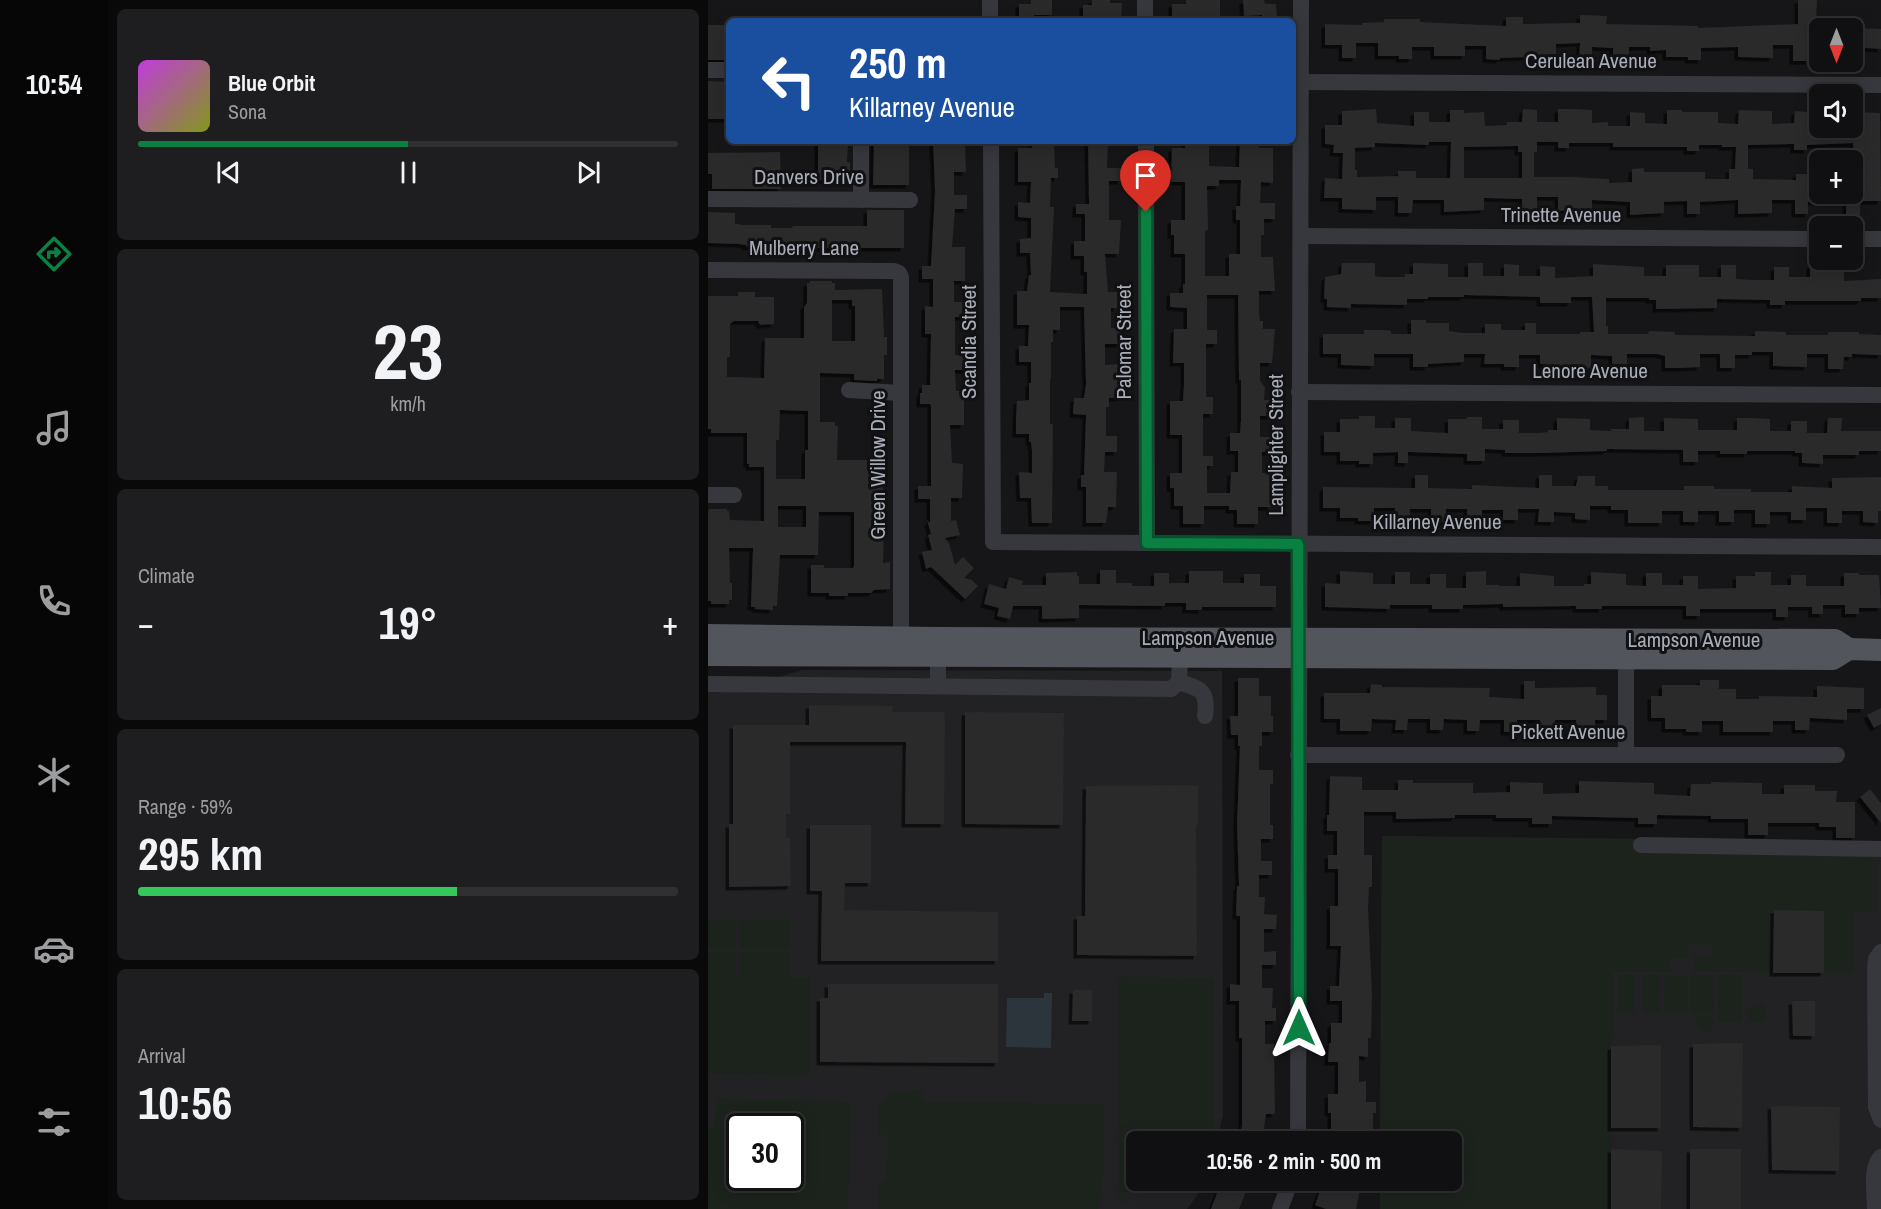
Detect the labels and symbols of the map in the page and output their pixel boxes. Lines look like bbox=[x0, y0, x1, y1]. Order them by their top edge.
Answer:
north arrow bbox=[1809, 18, 1863, 72]
street label: Cerulean Avenue bbox=[1525, 46, 1657, 75]
pin bbox=[1120, 150, 1171, 212]
street label: Danvers Drive bbox=[754, 162, 864, 191]
street label: Trinette Avenue bbox=[1501, 200, 1621, 229]
street label: Mulberry Lane bbox=[749, 233, 859, 262]
street label: Palomar Street bbox=[1109, 284, 1138, 399]
street label: Scandia Street bbox=[954, 285, 983, 399]
street label: Lenore Avenue bbox=[1532, 356, 1648, 385]
street label: Lamplighter Street bbox=[1261, 374, 1290, 516]
street label: Green Willow Drive bbox=[863, 390, 892, 540]
street label: Killarney Avenue bbox=[1373, 507, 1501, 536]
street label: Lampson Avenue bbox=[1142, 623, 1274, 652]
street label: Lampson Avenue bbox=[1628, 625, 1760, 654]
street label: Pickett Avenue bbox=[1511, 717, 1625, 746]
position arrow bbox=[1267, 996, 1331, 1060]
speed limit sign: 30 bbox=[726, 1113, 804, 1191]

